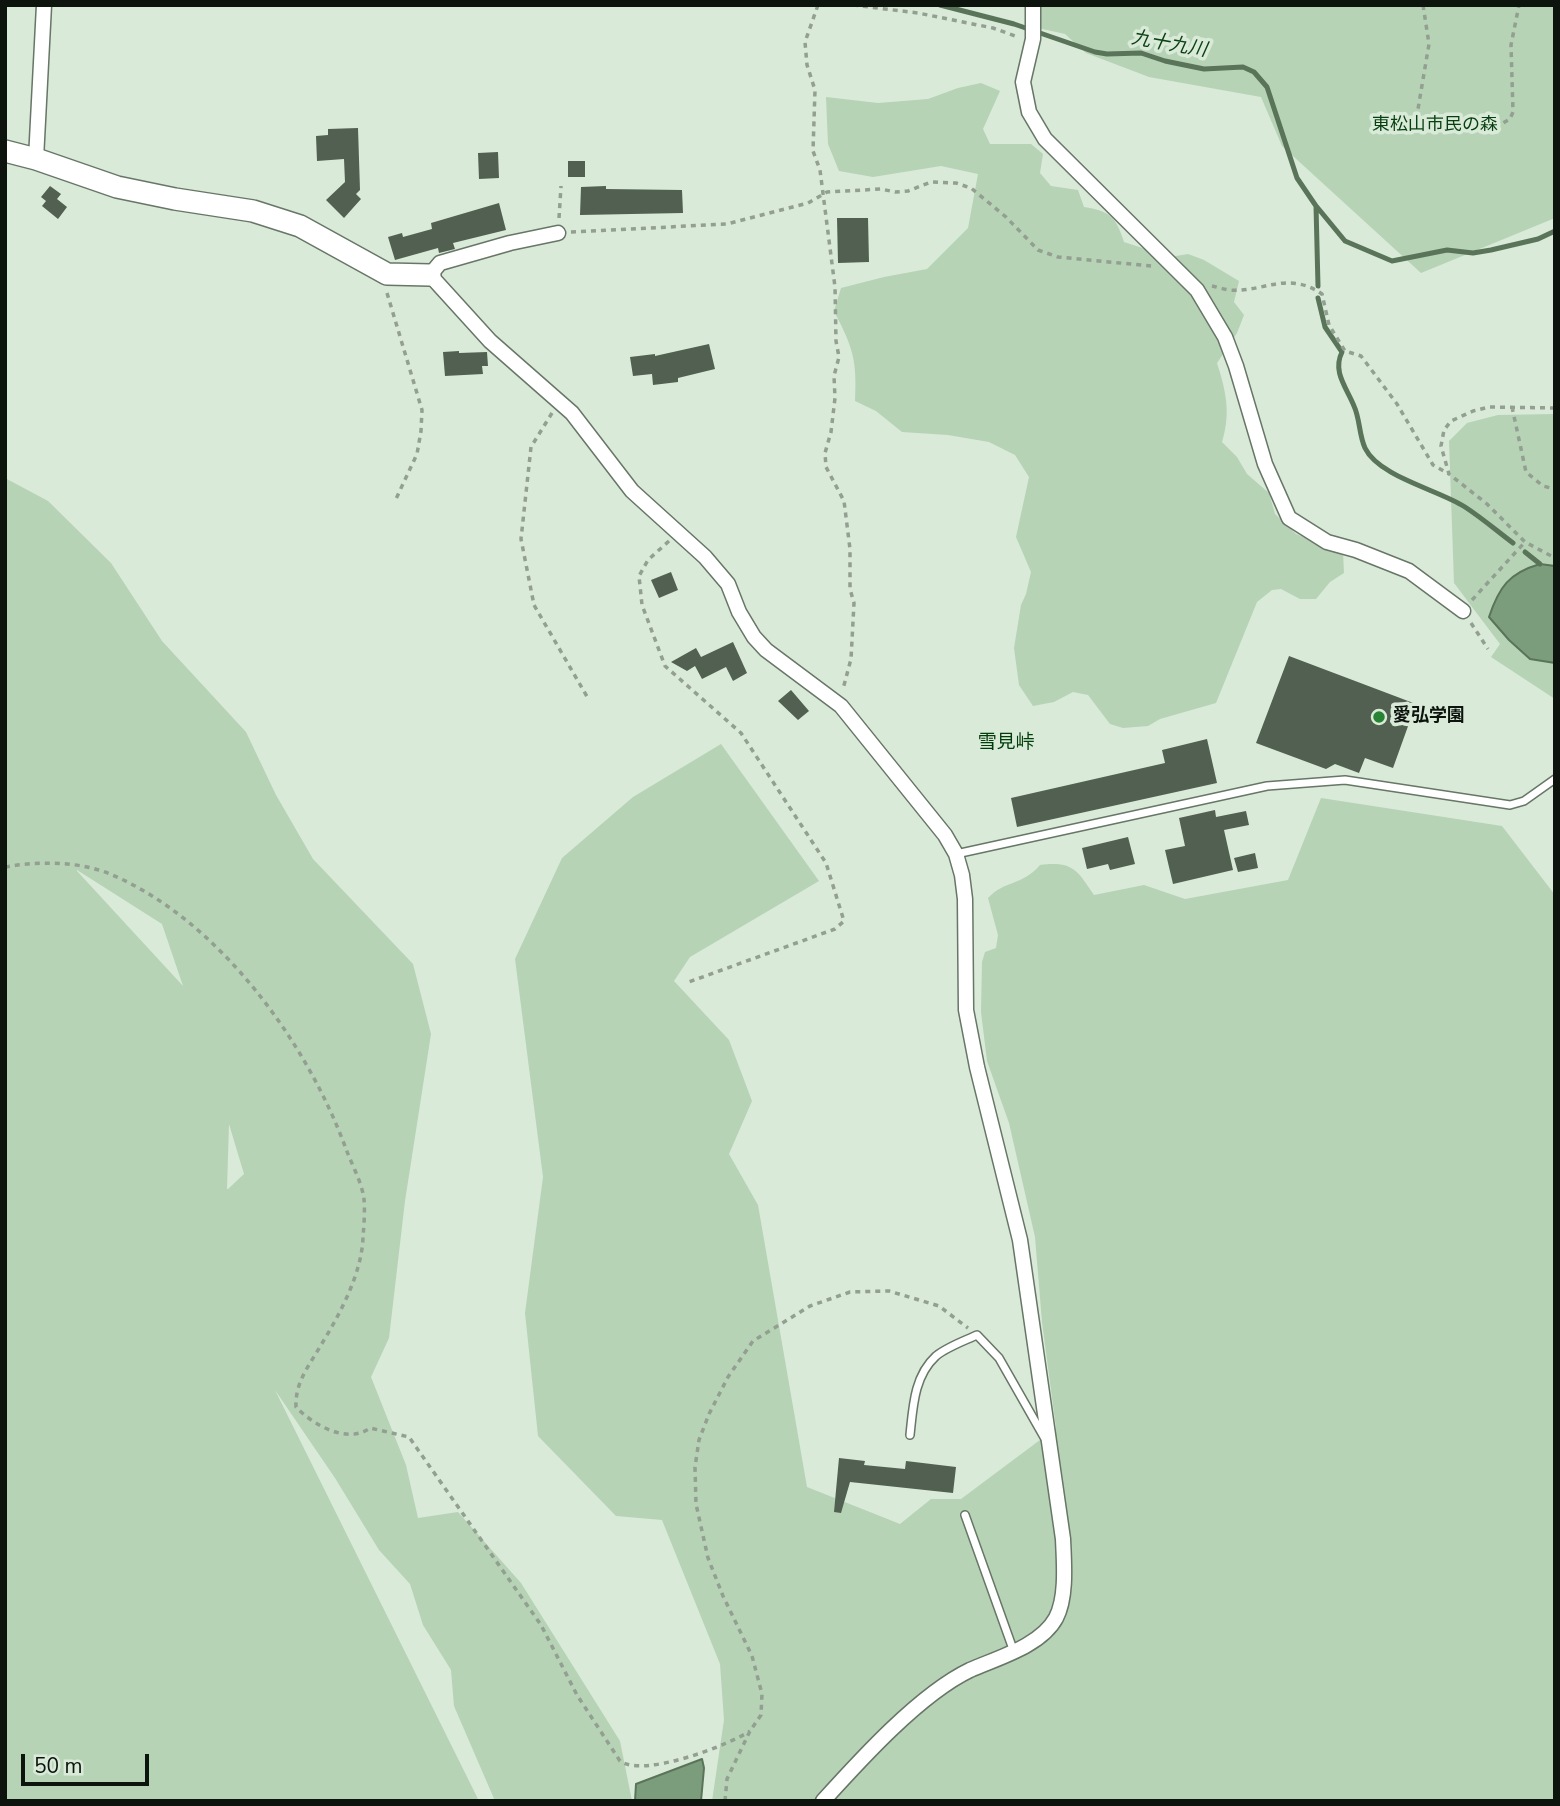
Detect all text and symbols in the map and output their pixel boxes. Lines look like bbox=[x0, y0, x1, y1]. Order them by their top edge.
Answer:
water label: 九十九川 bbox=[1130, 27, 1208, 63]
park label: 東松山市民の森 bbox=[1372, 115, 1498, 137]
place label: 愛弘学園 bbox=[1393, 706, 1465, 728]
marker: 愛弘学園 bbox=[1371, 709, 1387, 725]
district label: 雪見峠 bbox=[978, 732, 1034, 754]
scale bar bbox=[24, 1740, 152, 1784]
text: 50 m bbox=[34, 1752, 83, 1780]

